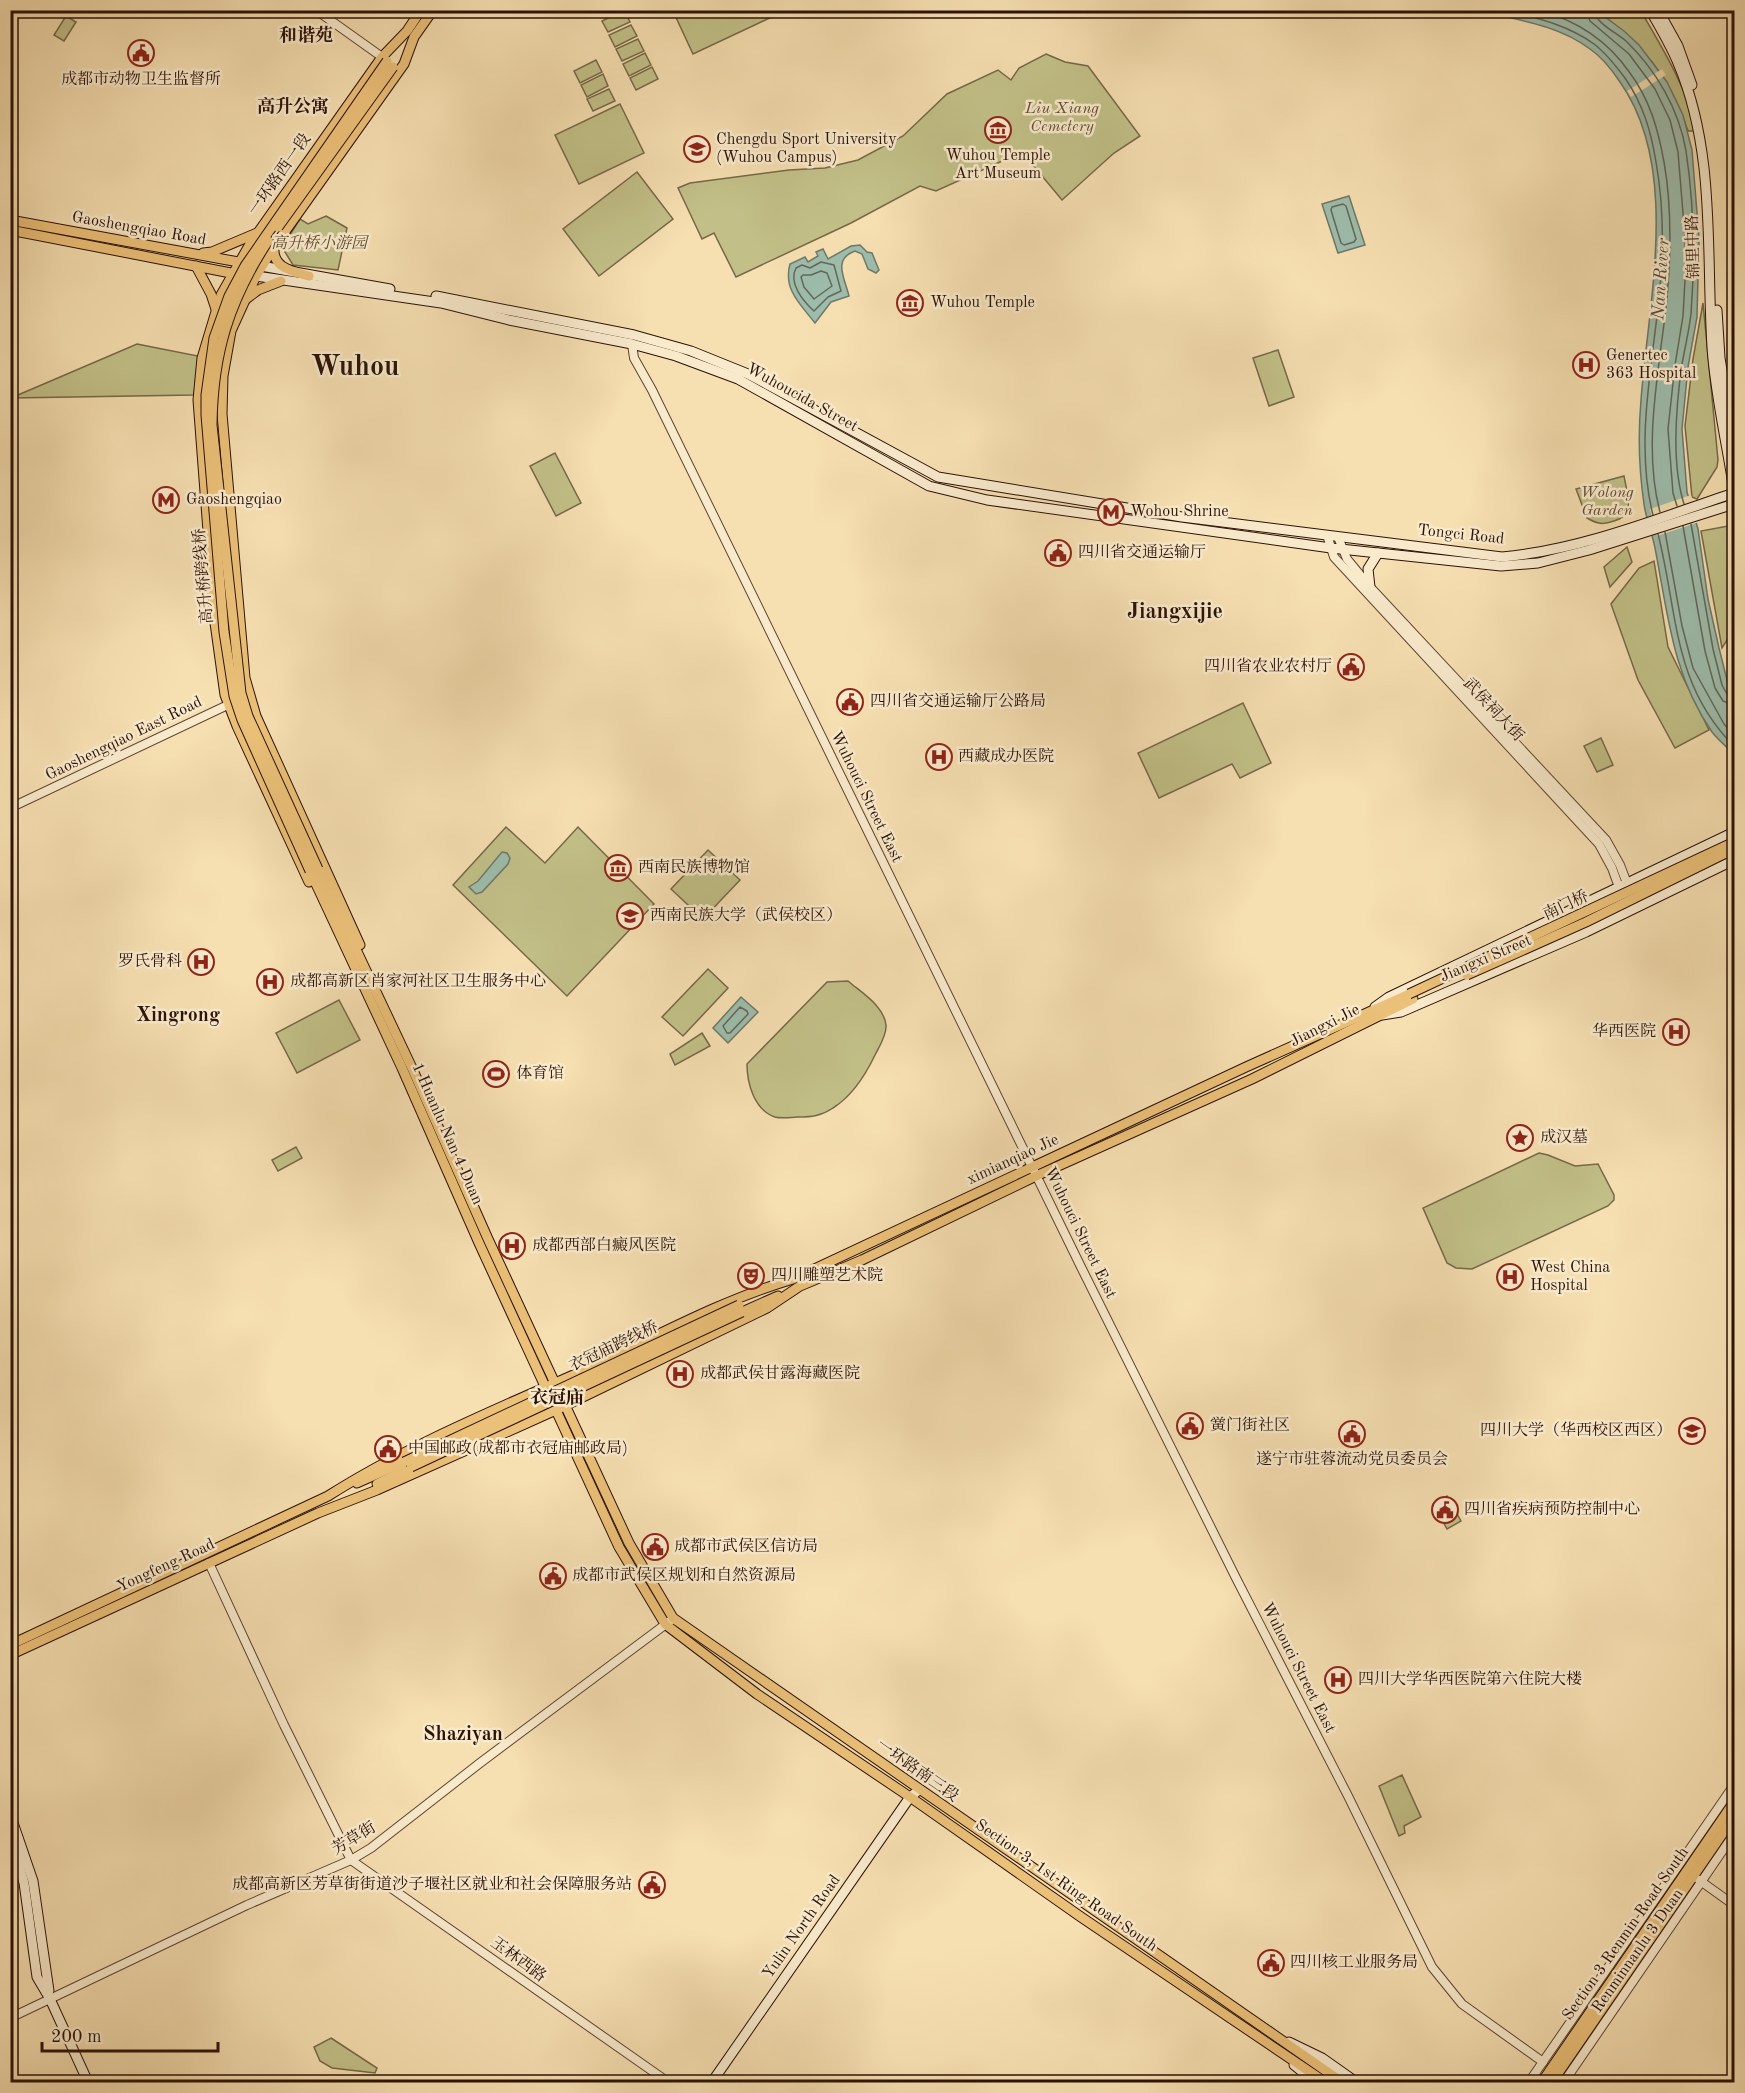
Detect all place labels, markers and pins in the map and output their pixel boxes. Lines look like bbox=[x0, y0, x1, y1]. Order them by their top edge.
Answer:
public building icon: 成都市动物卫生监督所 bbox=[126, 38, 156, 68]
place label: 成都市动物卫生监督所 bbox=[61, 70, 221, 88]
museum icon: Wuhou Temple Art Museum bbox=[983, 115, 1013, 145]
place label: Chengdu Sport University (Wuhou Campus) bbox=[716, 132, 897, 166]
school or university icon: Chengdu Sport University (Wuhou Campus) bbox=[682, 134, 712, 164]
place label: Wuhou Temple Art Museum bbox=[946, 148, 1050, 182]
museum icon: Wuhou Temple bbox=[895, 288, 925, 318]
place label: Wuhou Temple bbox=[930, 295, 1035, 311]
place label: Genertec 363 Hospital bbox=[1606, 348, 1696, 382]
hospital icon: Genertec 363 Hospital bbox=[1571, 350, 1601, 380]
metro station icon: Gaoshengqiao bbox=[151, 485, 181, 515]
place label: Gaoshengqiao bbox=[186, 492, 282, 508]
metro station icon: Wohou Shrine bbox=[1096, 497, 1126, 527]
place label: Wohou Shrine bbox=[1130, 504, 1229, 520]
public building icon: 四川省交通运输厅 bbox=[1043, 538, 1073, 568]
place label: 四川省交通运输厅 bbox=[1078, 543, 1206, 561]
public building icon: 四川省农业农村厅 bbox=[1336, 652, 1366, 682]
place label: 四川省农业农村厅 bbox=[1204, 657, 1332, 675]
public building icon: 四川省交通运输厅公路局 bbox=[835, 687, 865, 717]
place label: 四川省交通运输厅公路局 bbox=[870, 692, 1046, 710]
hospital icon: 西藏成办医院 bbox=[924, 742, 954, 772]
place label: 西藏成办医院 bbox=[958, 747, 1054, 765]
museum icon: 西南民族博物馆 bbox=[603, 853, 633, 883]
place label: 西南民族博物馆 bbox=[638, 858, 750, 876]
school or university icon: 西南民族大学（武侯校区） bbox=[615, 901, 645, 931]
place label: 西南民族大学（武侯校区） bbox=[650, 906, 842, 924]
hospital icon: 罗氏骨科 bbox=[186, 947, 216, 977]
place label: 罗氏骨科 bbox=[118, 952, 182, 970]
hospital icon: 成都高新区肖家河社区卫生服务中心 bbox=[255, 967, 285, 997]
place label: 成都高新区肖家河社区卫生服务中心 bbox=[290, 972, 546, 990]
hospital icon: 华西医院 bbox=[1661, 1017, 1691, 1047]
place label: 华西医院 bbox=[1592, 1022, 1656, 1040]
sports icon: 体育馆 bbox=[481, 1059, 511, 1089]
place label: 体育馆 bbox=[516, 1064, 564, 1082]
place icon: 成汉墓 bbox=[1505, 1123, 1535, 1153]
place label: 成汉墓 bbox=[1540, 1128, 1588, 1146]
hospital icon: 成都西部白癜风医院 bbox=[497, 1231, 527, 1261]
place label: 成都西部白癜风医院 bbox=[532, 1236, 676, 1254]
place label: West China Hospital bbox=[1530, 1260, 1610, 1294]
theatre icon: 四川雕塑艺术院 bbox=[736, 1261, 766, 1291]
hospital icon: West China Hospital bbox=[1495, 1262, 1525, 1292]
place label: 四川雕塑艺术院 bbox=[771, 1266, 883, 1284]
hospital icon: 成都武侯甘露海藏医院 bbox=[665, 1359, 695, 1389]
place label: 成都武侯甘露海藏医院 bbox=[700, 1364, 860, 1382]
public building icon: 黉门街社区 bbox=[1175, 1411, 1205, 1441]
place label: 黉门街社区 bbox=[1210, 1416, 1290, 1434]
school or university icon: 四川大学（华西校区西区） bbox=[1677, 1416, 1707, 1446]
public building icon: 遂宁市驻蓉流动党员委员会 bbox=[1337, 1419, 1367, 1449]
place label: 四川大学（华西校区西区） bbox=[1480, 1421, 1672, 1439]
public building icon: 中国邮政(成都市衣冠庙邮政局) bbox=[373, 1434, 403, 1464]
place label: 中国邮政(成都市衣冠庙邮政局) bbox=[408, 1439, 628, 1457]
place label: 遂宁市驻蓉流动党员委员会 bbox=[1256, 1450, 1448, 1468]
public building icon: 四川省疾病预防控制中心 bbox=[1430, 1495, 1460, 1525]
place label: 四川省疾病预防控制中心 bbox=[1464, 1500, 1640, 1518]
public building icon: 成都市武侯区信访局 bbox=[640, 1532, 670, 1562]
place label: 成都市武侯区信访局 bbox=[674, 1537, 818, 1555]
public building icon: 成都市武侯区规划和自然资源局 bbox=[538, 1561, 568, 1591]
place label: 成都市武侯区规划和自然资源局 bbox=[572, 1566, 796, 1584]
hospital icon: 四川大学华西医院第六住院大楼 bbox=[1323, 1665, 1353, 1695]
place label: 四川大学华西医院第六住院大楼 bbox=[1358, 1670, 1582, 1688]
public building icon: 成都高新区芳草街街道沙子堰社区就业和社会保障服务站 bbox=[637, 1870, 667, 1900]
place label: 成都高新区芳草街街道沙子堰社区就业和社会保障服务站 bbox=[232, 1875, 632, 1893]
public building icon: 四川核工业服务局 bbox=[1256, 1948, 1286, 1978]
place label: 四川核工业服务局 bbox=[1290, 1953, 1418, 1971]

